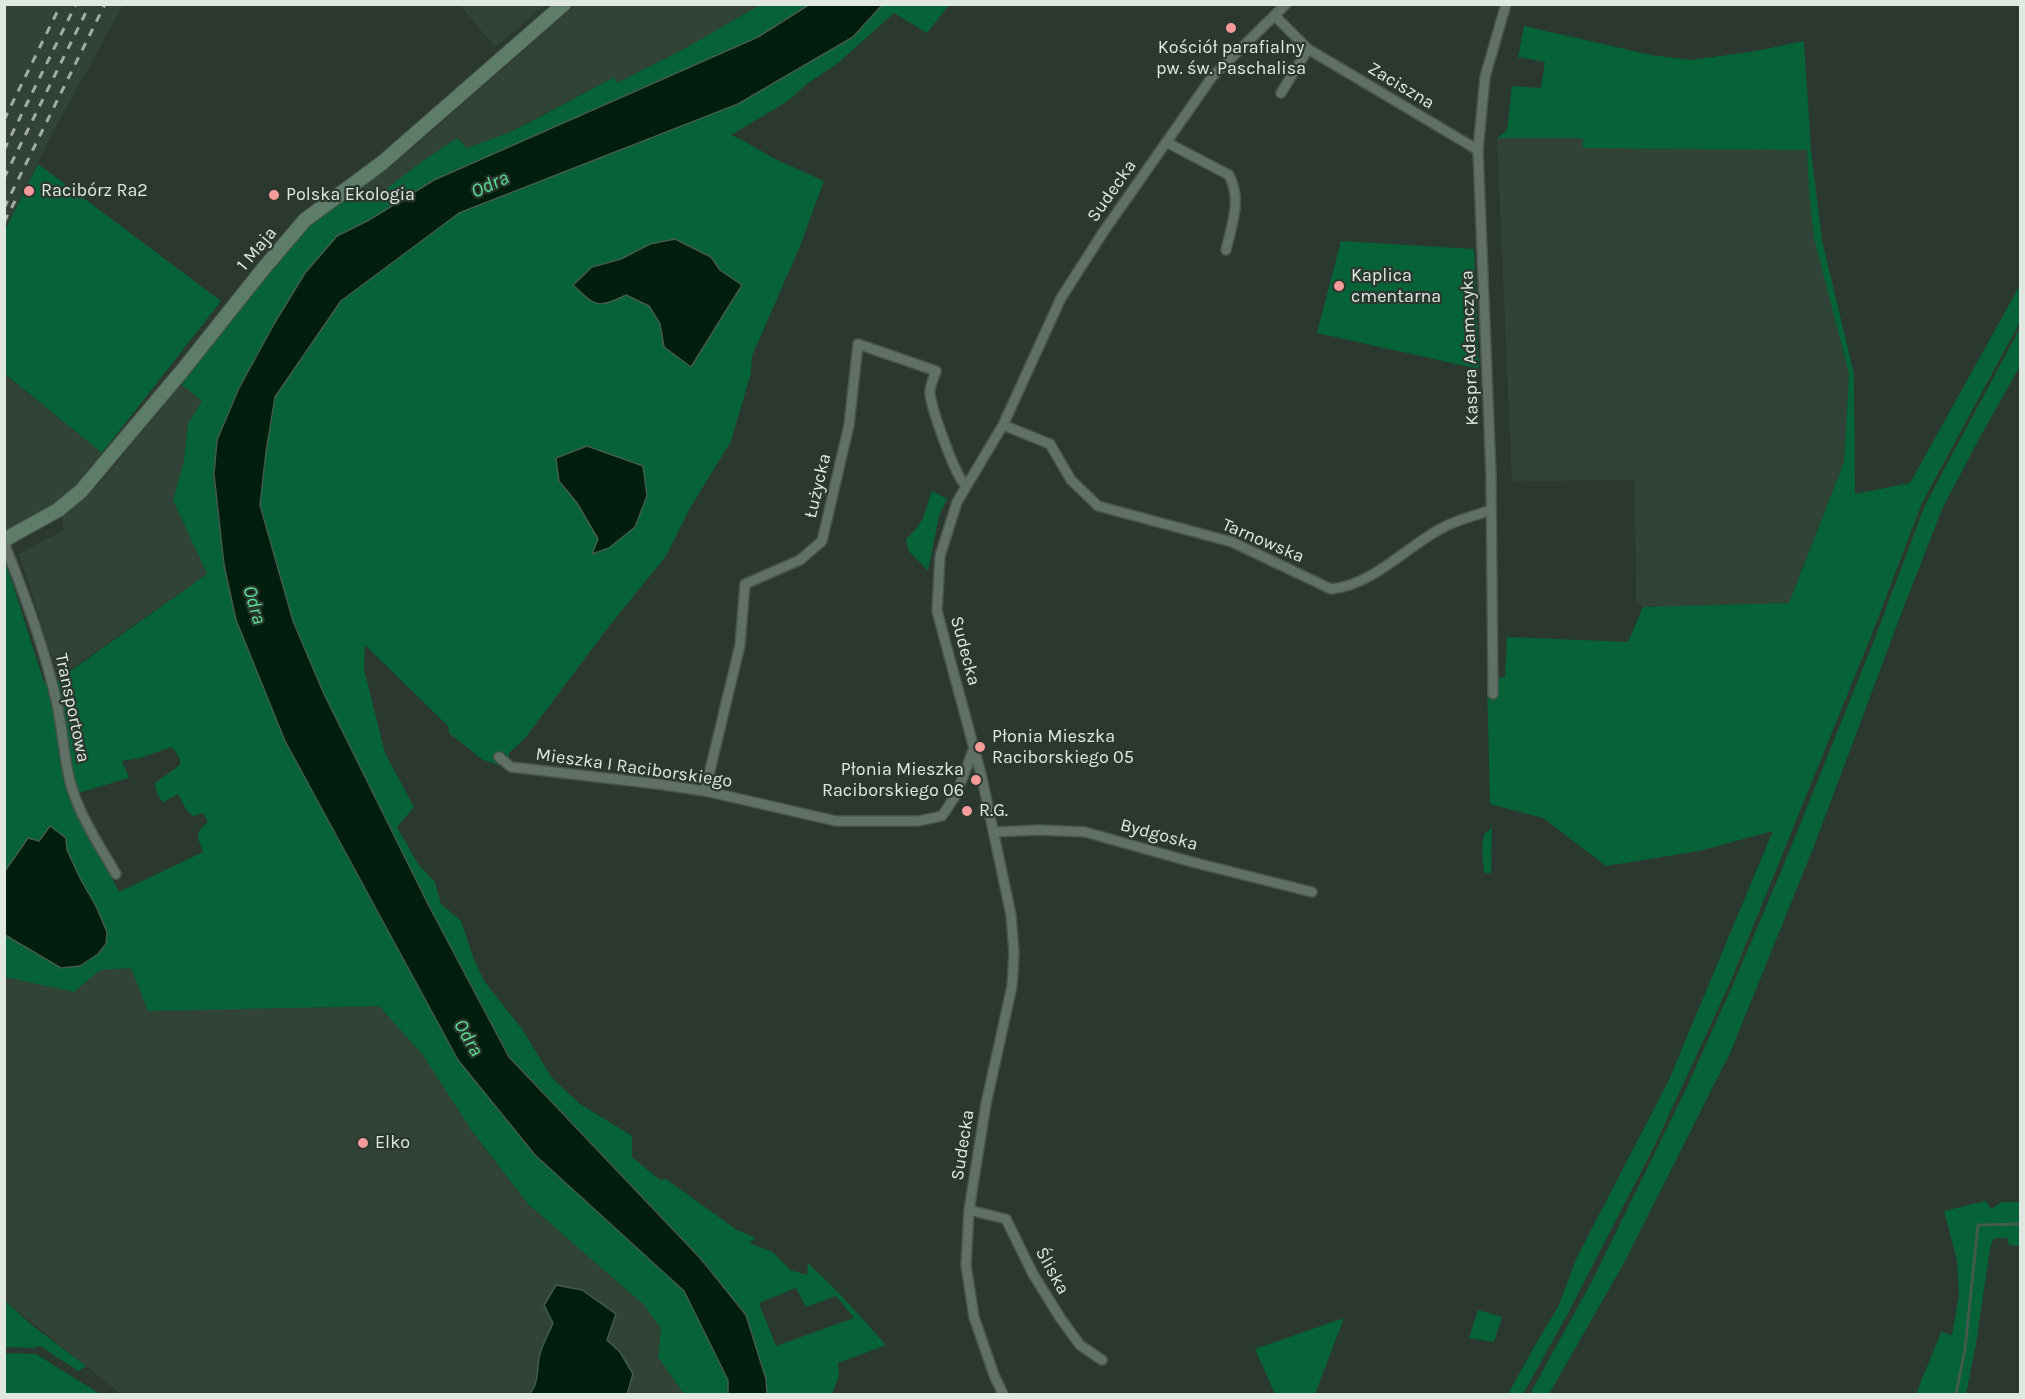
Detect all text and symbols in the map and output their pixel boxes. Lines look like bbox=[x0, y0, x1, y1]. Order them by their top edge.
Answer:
marker: Kościół parafialny pw. św. Paschalisa bbox=[1224, 21, 1238, 35]
place label: Kościół parafialny pw. św. Paschalisa bbox=[1156, 37, 1306, 80]
street label: Zaciszna bbox=[1364, 58, 1438, 114]
street label: Sudecka bbox=[1083, 156, 1141, 226]
water label: Odra bbox=[467, 166, 513, 204]
place label: Racibórz Ra2 bbox=[41, 180, 148, 202]
marker: Racibórz Ra2 bbox=[22, 184, 36, 198]
place label: Polska Ekologia bbox=[286, 184, 415, 206]
marker: Polska Ekologia bbox=[267, 188, 281, 202]
street label: 1 Maja bbox=[232, 223, 282, 275]
place label: Kaplica cmentarna bbox=[1351, 265, 1441, 308]
street label: Kaspra Adamczyka bbox=[1456, 270, 1484, 426]
marker: Kaplica cmentarna bbox=[1332, 279, 1346, 293]
street label: Łużycka bbox=[800, 452, 836, 520]
street label: Tarnowska bbox=[1219, 514, 1307, 568]
water label: Odra bbox=[237, 583, 271, 627]
street label: Sudecka bbox=[945, 614, 985, 688]
street label: Transportowa bbox=[50, 652, 94, 764]
place label: Płonia Mieszka Raciborskiego 05 bbox=[992, 726, 1134, 768]
marker: Płonia Mieszka Raciborskiego 05 bbox=[973, 740, 987, 754]
street label: Mieszka I Raciborskiego bbox=[534, 744, 734, 792]
place label: Płonia Mieszka Raciborskiego 06 bbox=[822, 759, 964, 802]
marker: Płonia Mieszka Raciborskiego 06 bbox=[969, 773, 983, 787]
place label: R.G. bbox=[979, 800, 1008, 822]
marker: R.G. bbox=[960, 804, 974, 818]
street label: Bydgoska bbox=[1118, 814, 1200, 856]
water label: Odra bbox=[448, 1015, 488, 1061]
street label: Sudecka bbox=[947, 1108, 979, 1182]
place label: Elko bbox=[375, 1132, 410, 1154]
marker: Elko bbox=[356, 1136, 370, 1150]
street label: Śliska bbox=[1030, 1244, 1074, 1298]

